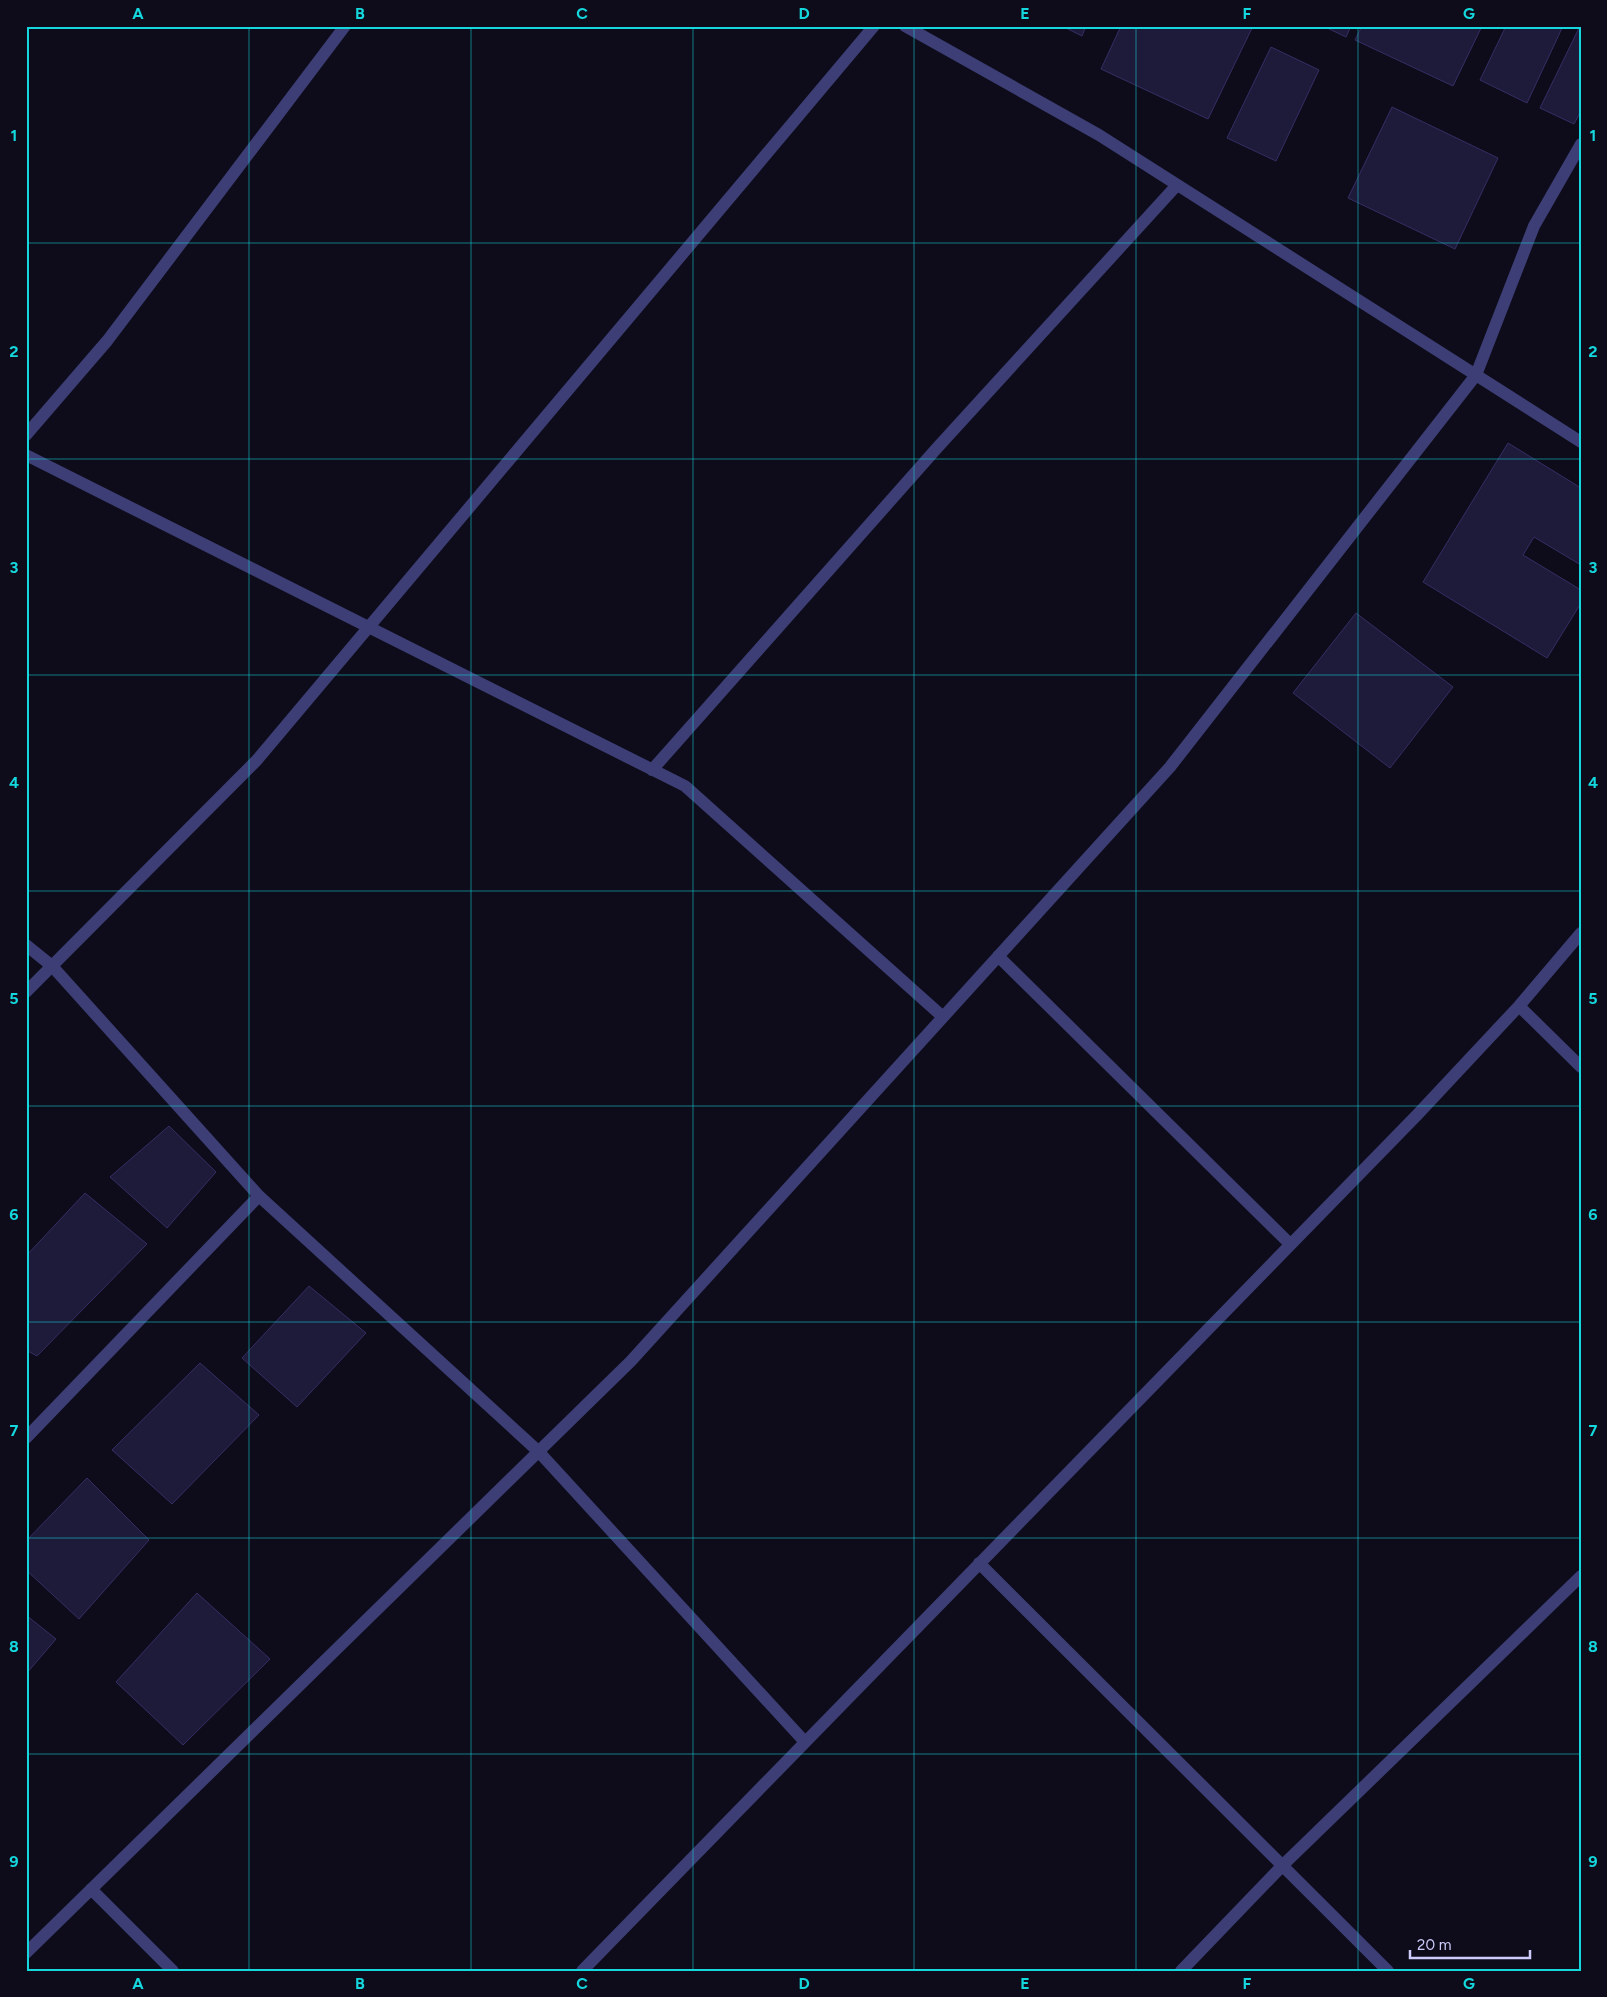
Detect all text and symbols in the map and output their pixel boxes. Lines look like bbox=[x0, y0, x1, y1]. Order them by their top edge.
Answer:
text: A bbox=[132, 4, 144, 23]
text: B bbox=[355, 4, 365, 23]
text: C bbox=[576, 4, 588, 23]
text: D bbox=[798, 4, 810, 23]
text: E bbox=[1020, 4, 1030, 23]
text: F bbox=[1243, 4, 1252, 23]
text: G bbox=[1463, 4, 1475, 23]
text: 1 bbox=[11, 126, 17, 145]
text: 1 bbox=[1590, 126, 1596, 145]
text: 2 bbox=[9, 342, 19, 361]
text: 2 bbox=[1588, 342, 1598, 361]
text: 3 bbox=[10, 558, 19, 577]
text: 3 bbox=[1589, 558, 1598, 577]
text: 4 bbox=[9, 773, 19, 792]
text: 4 bbox=[1588, 773, 1598, 792]
text: 5 bbox=[9, 989, 19, 1008]
text: 5 bbox=[1588, 989, 1598, 1008]
text: 6 bbox=[9, 1205, 19, 1224]
text: 6 bbox=[1588, 1205, 1598, 1224]
text: 7 bbox=[10, 1421, 19, 1440]
text: 7 bbox=[1589, 1421, 1598, 1440]
text: 8 bbox=[9, 1637, 19, 1656]
text: 8 bbox=[1588, 1637, 1598, 1656]
text: 9 bbox=[9, 1852, 19, 1871]
text: 9 bbox=[1588, 1852, 1598, 1871]
scale bar bbox=[1410, 1927, 1530, 1959]
text: 20 m bbox=[1417, 1936, 1451, 1954]
text: A bbox=[132, 1974, 144, 1993]
text: B bbox=[355, 1974, 365, 1993]
text: C bbox=[576, 1974, 588, 1993]
text: D bbox=[798, 1974, 810, 1993]
text: E bbox=[1020, 1974, 1030, 1993]
text: F bbox=[1243, 1974, 1252, 1993]
text: G bbox=[1463, 1974, 1475, 1993]

